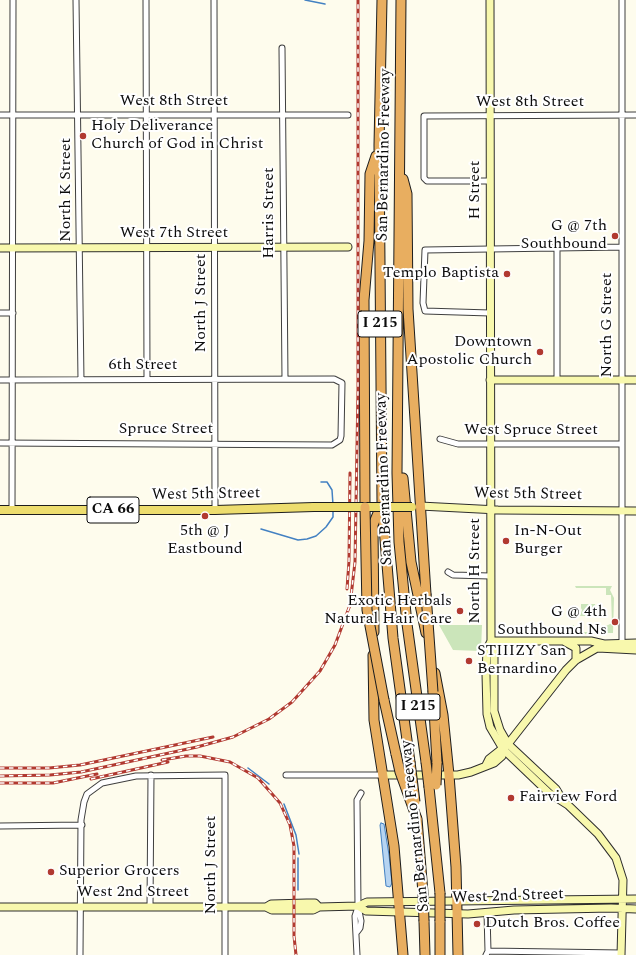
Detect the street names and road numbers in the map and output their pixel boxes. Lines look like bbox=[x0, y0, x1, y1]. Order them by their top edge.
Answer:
street label: San Bernardino Freeway bbox=[374, 68, 396, 242]
street label: West 8th Street bbox=[120, 92, 228, 112]
street label: West 8th Street bbox=[476, 93, 584, 113]
street label: North K Street bbox=[57, 138, 77, 242]
street label: H Street bbox=[466, 161, 486, 219]
street label: Harris Street bbox=[260, 167, 280, 259]
street label: West 7th Street bbox=[120, 224, 228, 244]
street label: North J Street bbox=[192, 254, 212, 352]
street label: North G Street bbox=[598, 272, 618, 378]
road number: I 215 bbox=[358, 311, 402, 337]
street label: 6th Street bbox=[109, 356, 177, 376]
street label: San Bernardino Freeway bbox=[372, 392, 398, 566]
street label: Spruce Street bbox=[119, 420, 213, 440]
street label: West Spruce Street bbox=[464, 421, 598, 441]
street label: West 5th Street bbox=[152, 484, 260, 506]
street label: West 5th Street bbox=[474, 484, 582, 506]
road number: CA 66 bbox=[87, 497, 139, 523]
street label: North H Street bbox=[466, 518, 486, 624]
road number: I 215 bbox=[396, 694, 440, 720]
street label: San Bernardino Freeway bbox=[397, 739, 435, 913]
street label: North J Street bbox=[202, 816, 222, 914]
street label: West 2nd Street bbox=[77, 883, 189, 903]
street label: West 2nd Street bbox=[452, 885, 564, 909]

